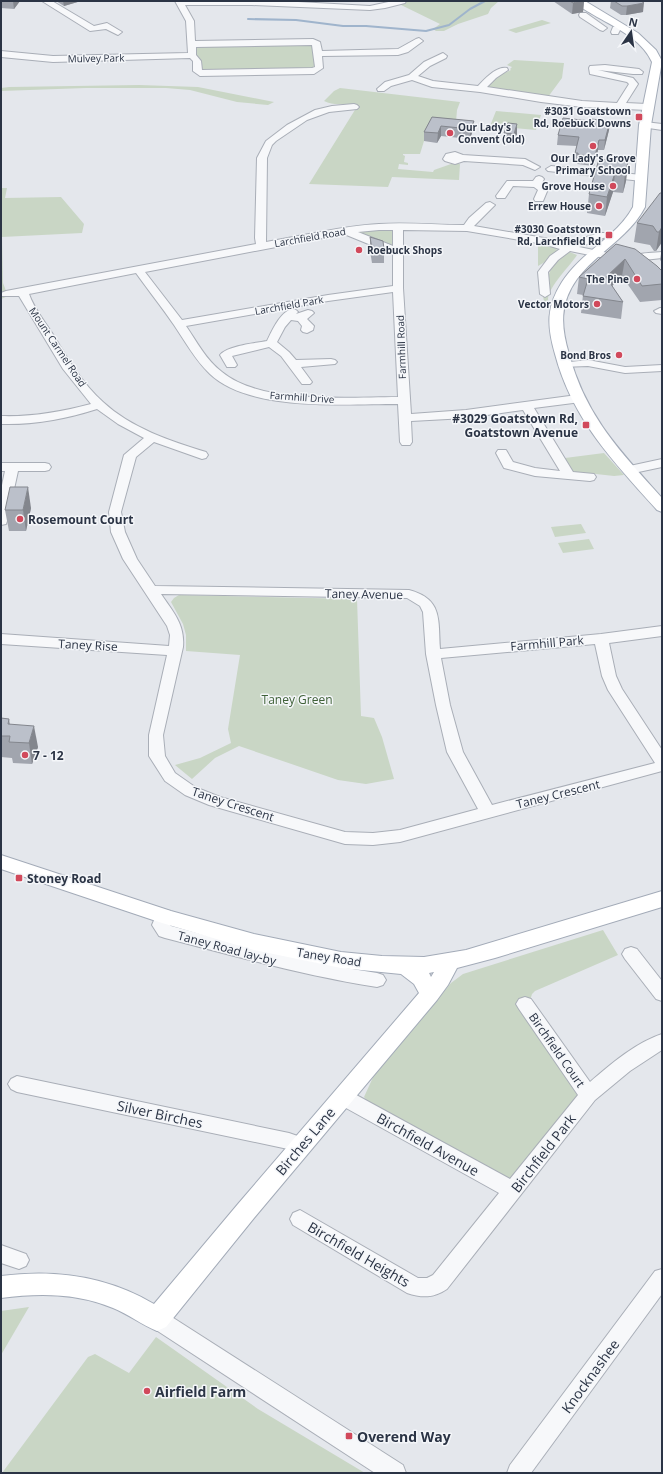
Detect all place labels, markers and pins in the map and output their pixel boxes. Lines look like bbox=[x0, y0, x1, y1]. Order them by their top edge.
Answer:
place label: #3031 Goatstown Rd, Roebuck Downs bbox=[533, 104, 631, 130]
marker: #3031 Goatstown Rd, Roebuck Downs bbox=[634, 112, 644, 122]
place label: Our Lady's Convent (old) bbox=[458, 120, 525, 146]
marker: Our Lady's Convent (old) bbox=[445, 128, 455, 138]
marker: Our Lady's Grove Primary School bbox=[588, 141, 598, 151]
place label: Our Lady's Grove Primary School bbox=[550, 151, 636, 177]
place label: Grove House bbox=[542, 179, 605, 193]
marker: Grove House bbox=[608, 181, 618, 191]
place label: Errew House bbox=[528, 199, 591, 213]
marker: Errew House bbox=[594, 201, 604, 211]
place label: #3030 Goatstown Rd, Larchfield Rd bbox=[515, 222, 601, 248]
marker: #3030 Goatstown Rd, Larchfield Rd bbox=[604, 230, 614, 240]
place label: Roebuck Shops bbox=[367, 243, 442, 257]
marker: Roebuck Shops bbox=[354, 245, 364, 255]
place label: The Pine bbox=[586, 272, 629, 286]
marker: The Pine bbox=[632, 274, 642, 284]
place label: Vector Motors bbox=[518, 297, 589, 311]
marker: Vector Motors bbox=[592, 299, 602, 309]
place label: Bond Bros bbox=[560, 348, 611, 362]
marker: Bond Bros bbox=[614, 350, 624, 360]
place label: #3029 Goatstown Rd, Goatstown Avenue bbox=[452, 410, 578, 441]
marker: #3029 Goatstown Rd, Goatstown Avenue bbox=[581, 420, 591, 430]
place label: Rosemount Court bbox=[28, 511, 133, 528]
marker: Rosemount Court bbox=[15, 514, 25, 524]
place label: 7 - 12 bbox=[33, 747, 64, 764]
marker: 7 - 12 bbox=[20, 750, 30, 760]
place label: Stoney Road bbox=[27, 870, 101, 887]
marker: Stoney Road bbox=[14, 873, 24, 883]
place label: Airfield Farm bbox=[155, 1382, 246, 1401]
marker: Airfield Farm bbox=[142, 1386, 152, 1396]
place label: Overend Way bbox=[357, 1427, 451, 1446]
marker: Overend Way bbox=[344, 1431, 354, 1441]

